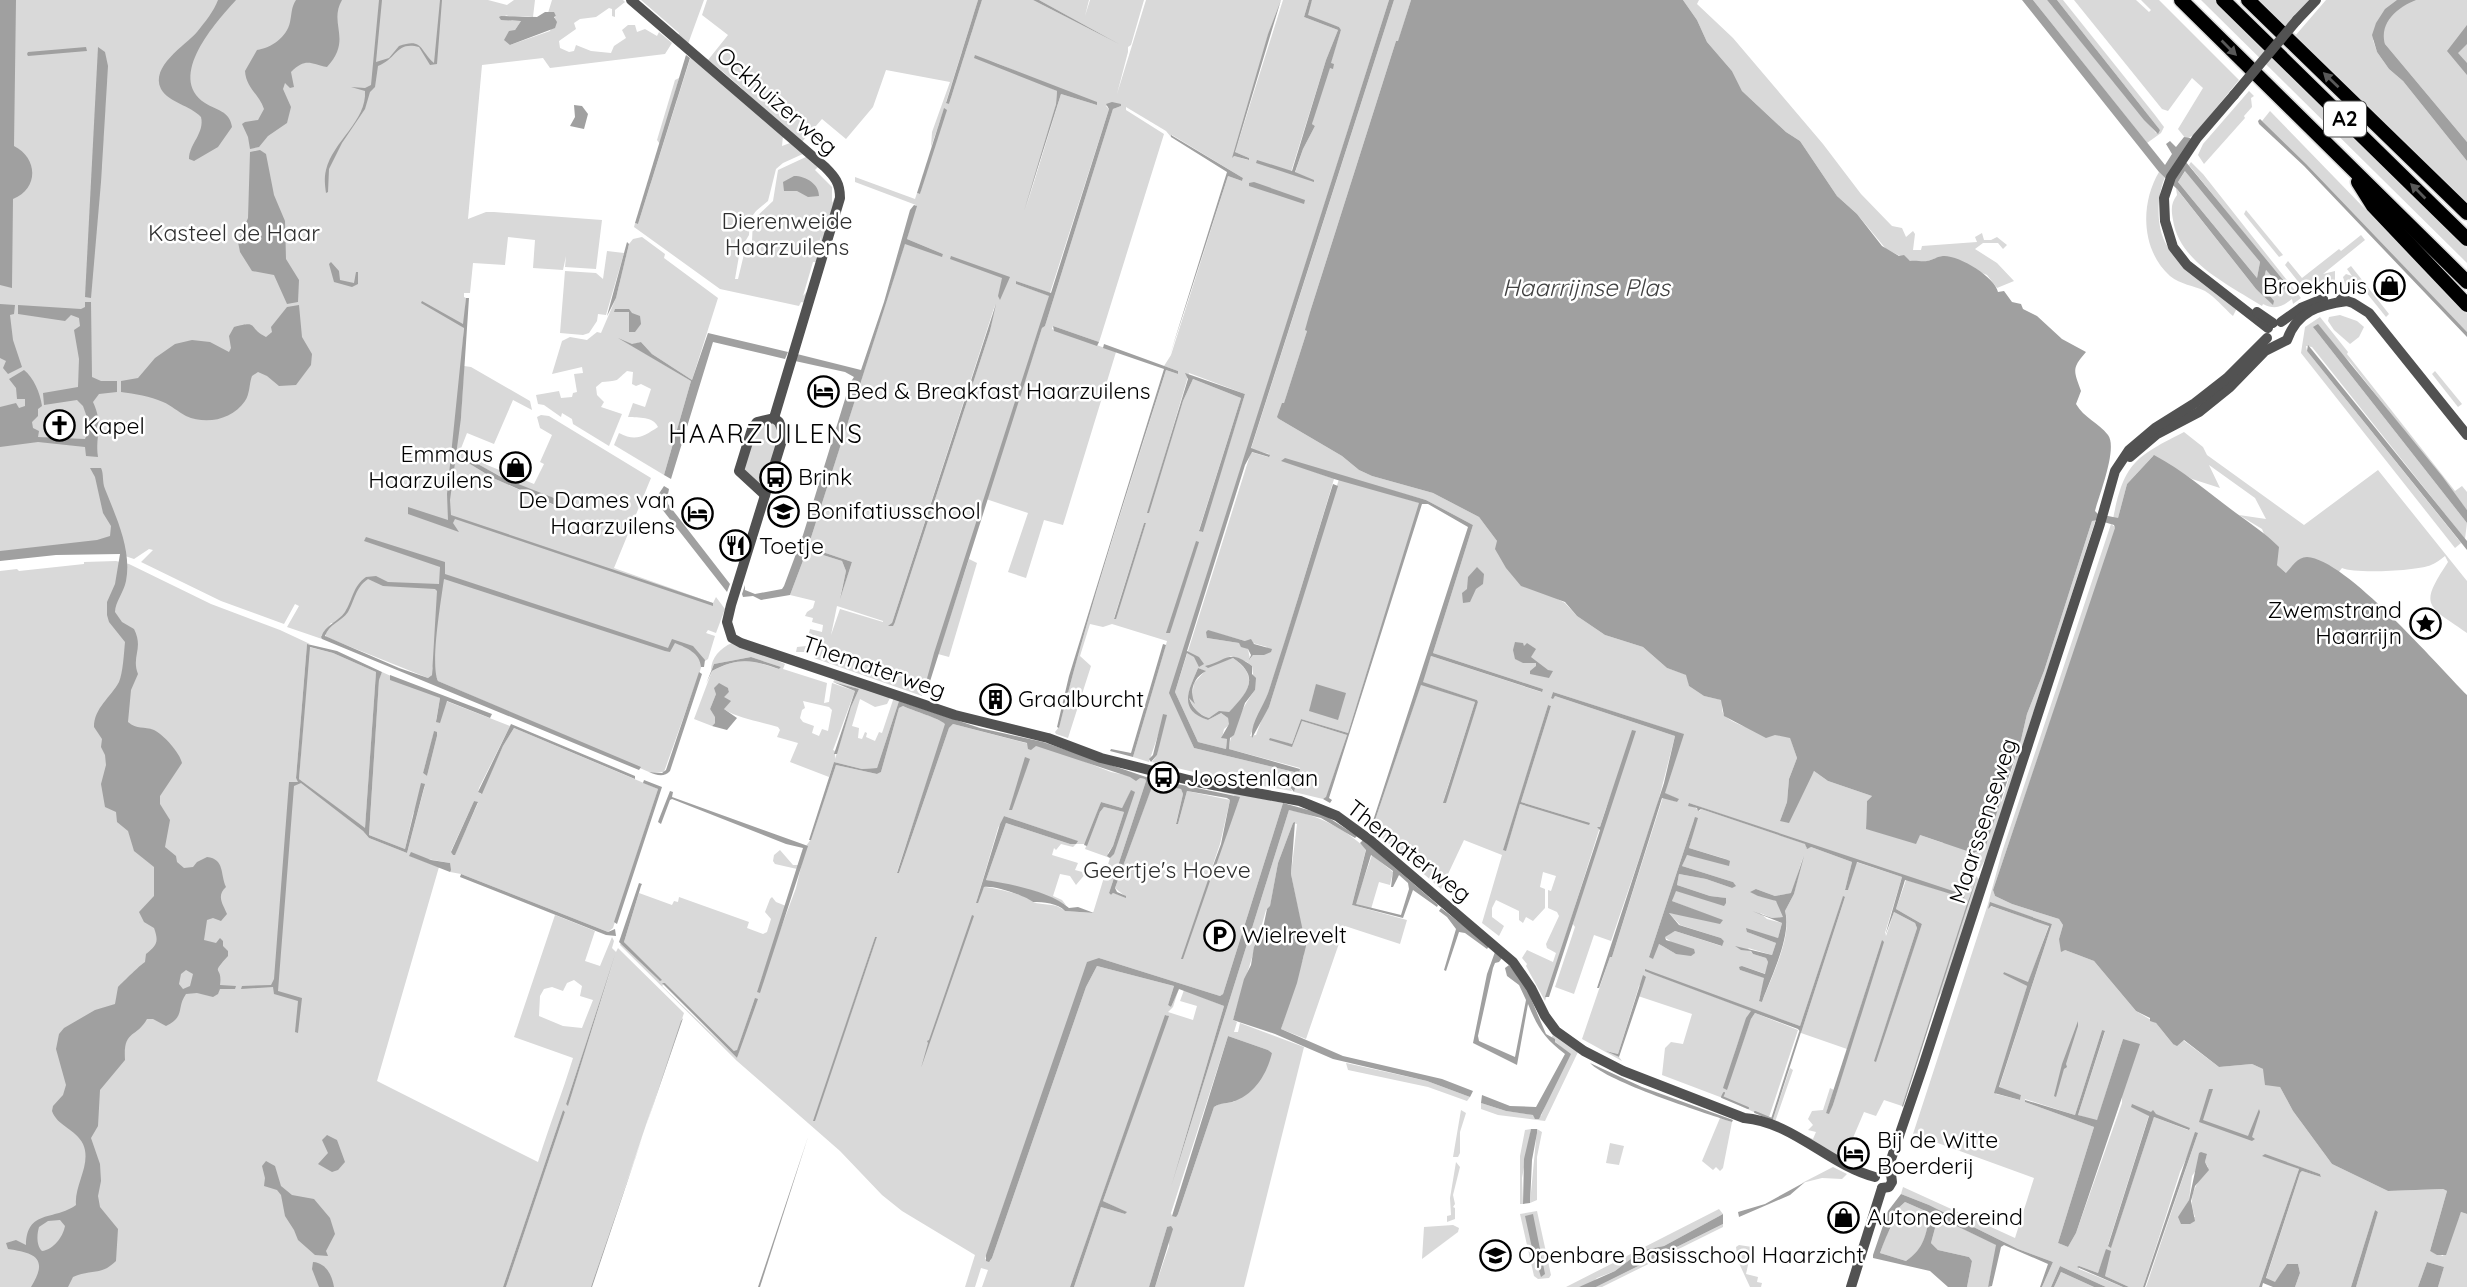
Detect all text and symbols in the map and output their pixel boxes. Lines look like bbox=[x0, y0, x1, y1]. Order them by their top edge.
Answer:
one-way arrow bbox=[2221, 39, 2238, 56]
street label: Ockhuizerweg bbox=[711, 40, 844, 161]
one-way arrow bbox=[2323, 72, 2340, 88]
road number: A2 bbox=[2324, 102, 2366, 136]
one-way arrow bbox=[2410, 183, 2427, 200]
park label: Dierenweide Haarzuilens bbox=[721, 206, 853, 261]
park label: Kasteel de Haar bbox=[148, 218, 320, 247]
shop icon: Broekhuis bbox=[2373, 269, 2407, 303]
place label: Broekhuis bbox=[2263, 271, 2367, 300]
water label: Haarrijnse Plas bbox=[1502, 272, 1672, 302]
hotel icon: Bed & Breakfast Haarzuilens bbox=[806, 374, 840, 408]
place label: Bed & Breakfast Haarzuilens bbox=[846, 376, 1150, 405]
church icon: Kapel bbox=[43, 409, 77, 443]
place label: Kapel bbox=[83, 411, 145, 440]
district label: HAARZUILENS bbox=[668, 417, 864, 450]
place label: Emmaus Haarzuilens bbox=[368, 439, 493, 494]
shop icon: Emmaus Haarzuilens bbox=[499, 450, 533, 484]
bus stop icon: Brink bbox=[758, 460, 792, 494]
place label: Brink bbox=[798, 462, 852, 491]
place label: De Dames van Haarzuilens bbox=[518, 485, 675, 540]
school or university icon: Bonifatiusschool bbox=[766, 494, 800, 528]
hotel icon: De Dames van Haarzuilens bbox=[681, 496, 715, 530]
place label: Bonifatiusschool bbox=[806, 496, 981, 525]
restaurant icon: Toetje bbox=[719, 529, 753, 563]
place label: Toetje bbox=[759, 531, 824, 560]
place label: Zwemstrand Haarrijn bbox=[2268, 595, 2402, 650]
place icon: Zwemstrand Haarrijn bbox=[2408, 606, 2442, 640]
street label: Thematerweg bbox=[798, 628, 950, 705]
building icon: Graalburcht bbox=[978, 682, 1012, 716]
place label: Graalburcht bbox=[1018, 684, 1144, 713]
street label: Maarssenseweg bbox=[1942, 734, 2023, 907]
bus stop icon: Joostenlaan bbox=[1146, 761, 1180, 795]
place label: Joostenlaan bbox=[1186, 763, 1318, 792]
street label: Thematerweg bbox=[1341, 793, 1477, 908]
park label: Geertje's Hoeve bbox=[1083, 855, 1251, 884]
parking icon: Wielrevelt bbox=[1202, 918, 1236, 952]
place label: Wielrevelt bbox=[1242, 920, 1347, 949]
place label: Bij de Witte Boerderij bbox=[1877, 1125, 1998, 1180]
hotel icon: Bij de Witte Boerderij bbox=[1837, 1136, 1871, 1170]
shop icon: Autonedereind bbox=[1827, 1200, 1861, 1234]
place label: Autonedereind bbox=[1867, 1202, 2023, 1231]
school or university icon: Openbare Basisschool Haarzicht bbox=[1478, 1238, 1512, 1272]
place label: Openbare Basisschool Haarzicht bbox=[1518, 1240, 1864, 1269]

